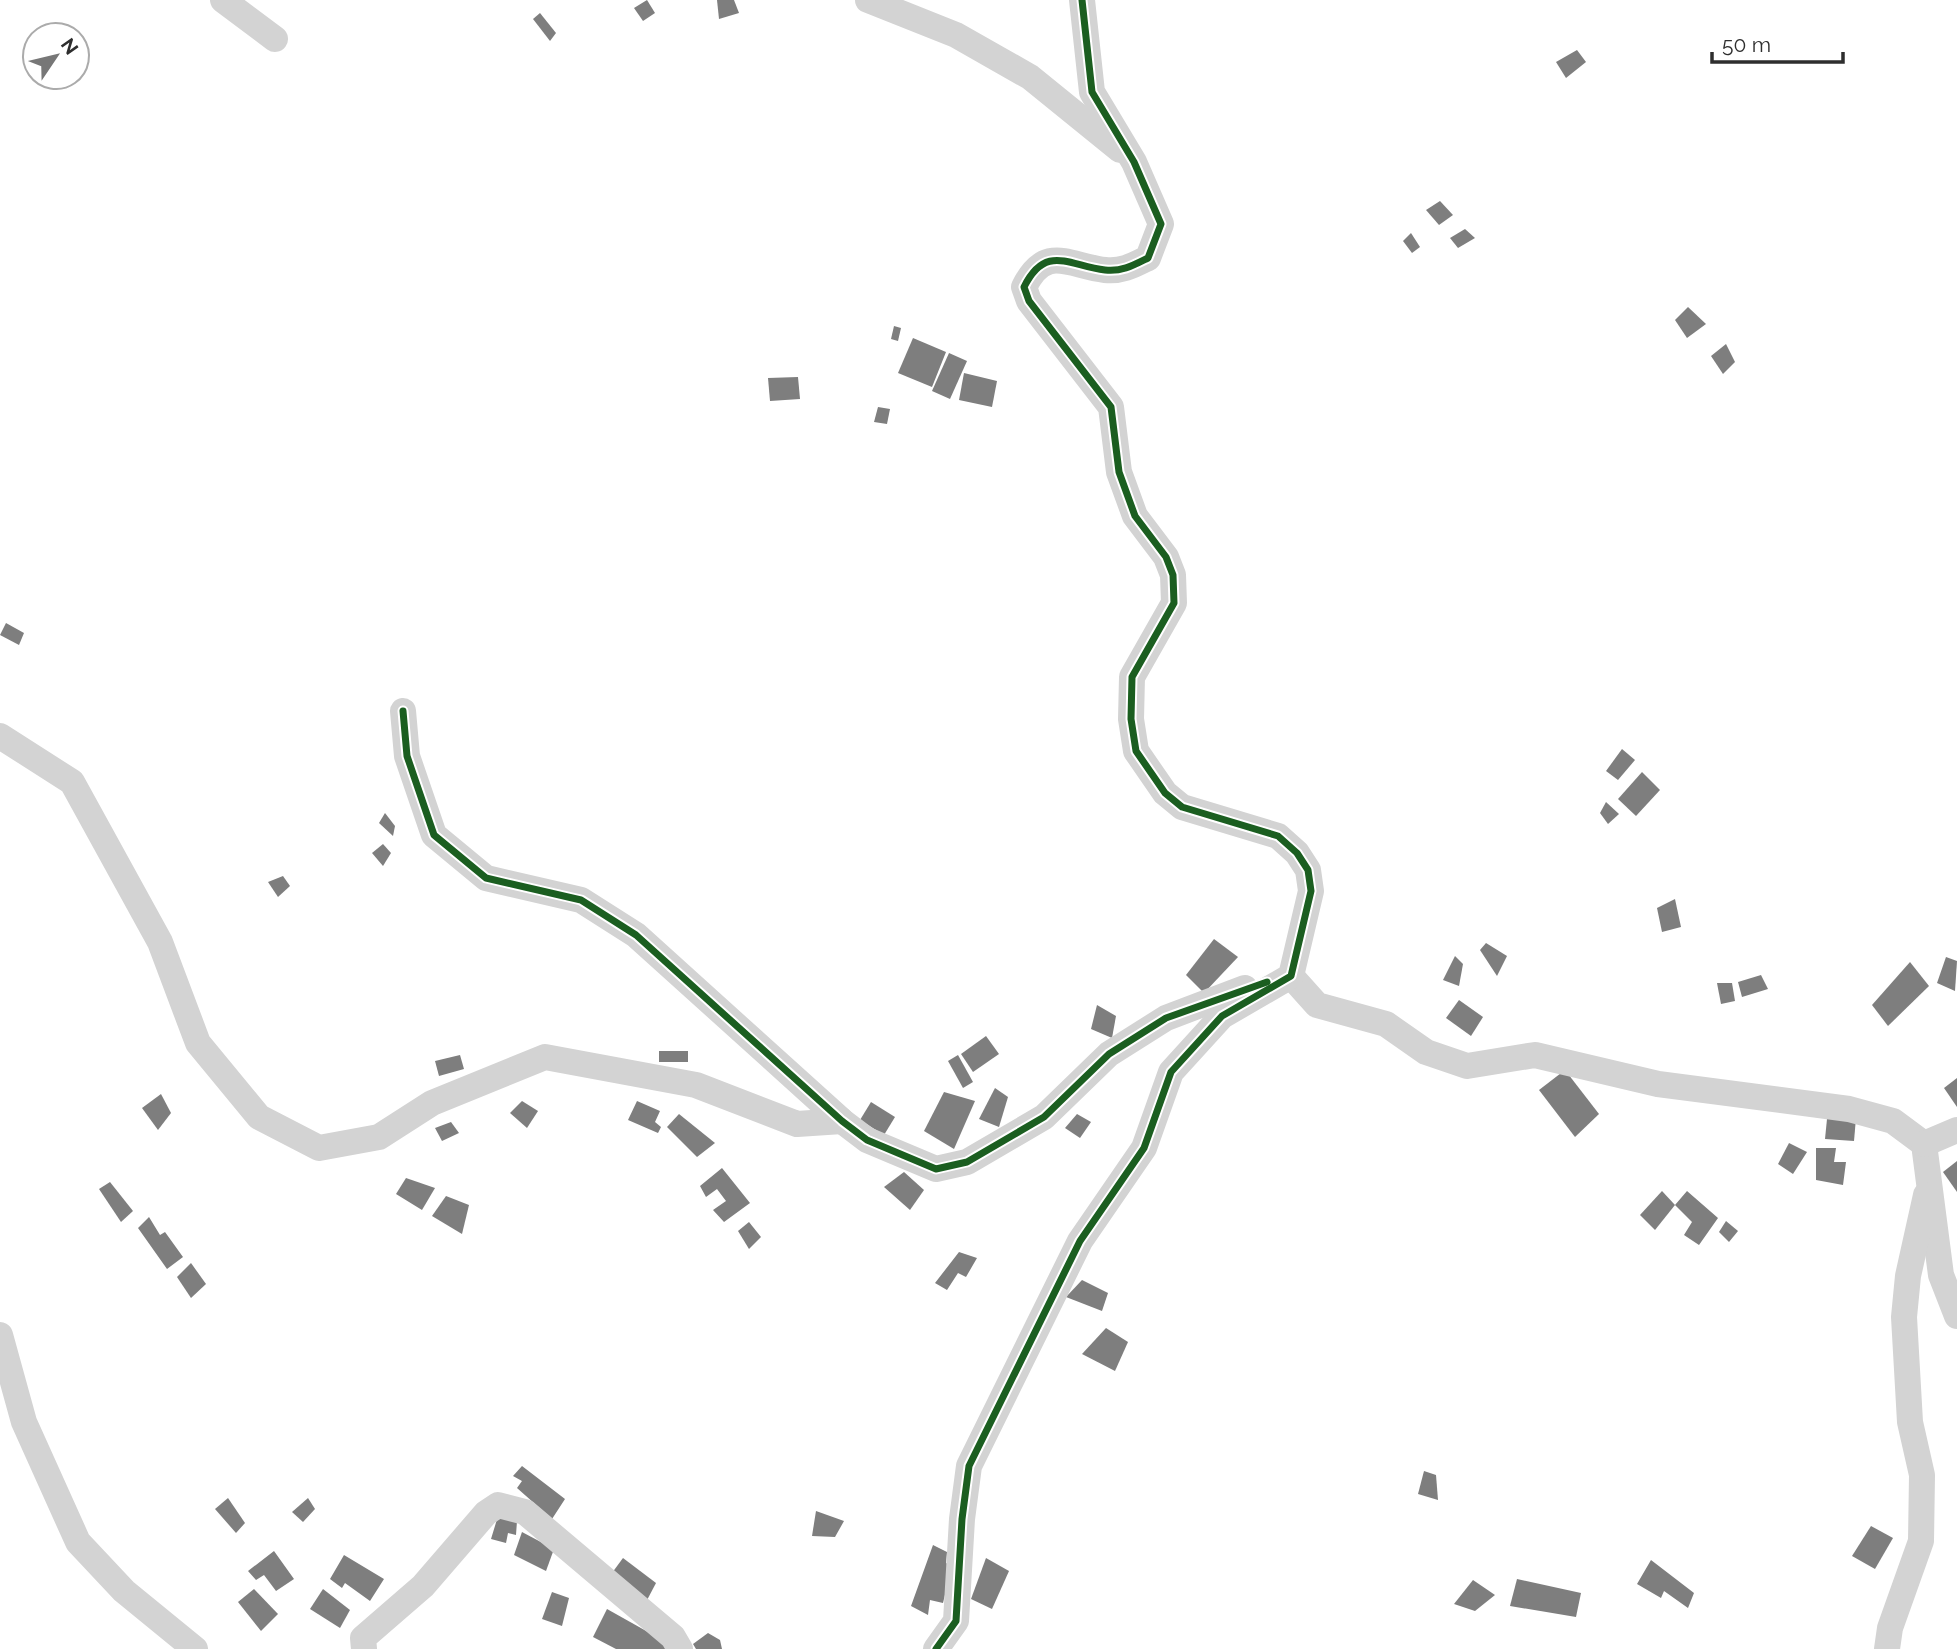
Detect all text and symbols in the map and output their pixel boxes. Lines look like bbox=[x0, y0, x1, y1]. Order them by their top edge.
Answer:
north arrow bbox=[21, 21, 91, 91]
scale bar bbox=[1712, 21, 1843, 65]
text: 50 m bbox=[1722, 32, 1771, 57]
text: N bbox=[57, 34, 83, 58]

